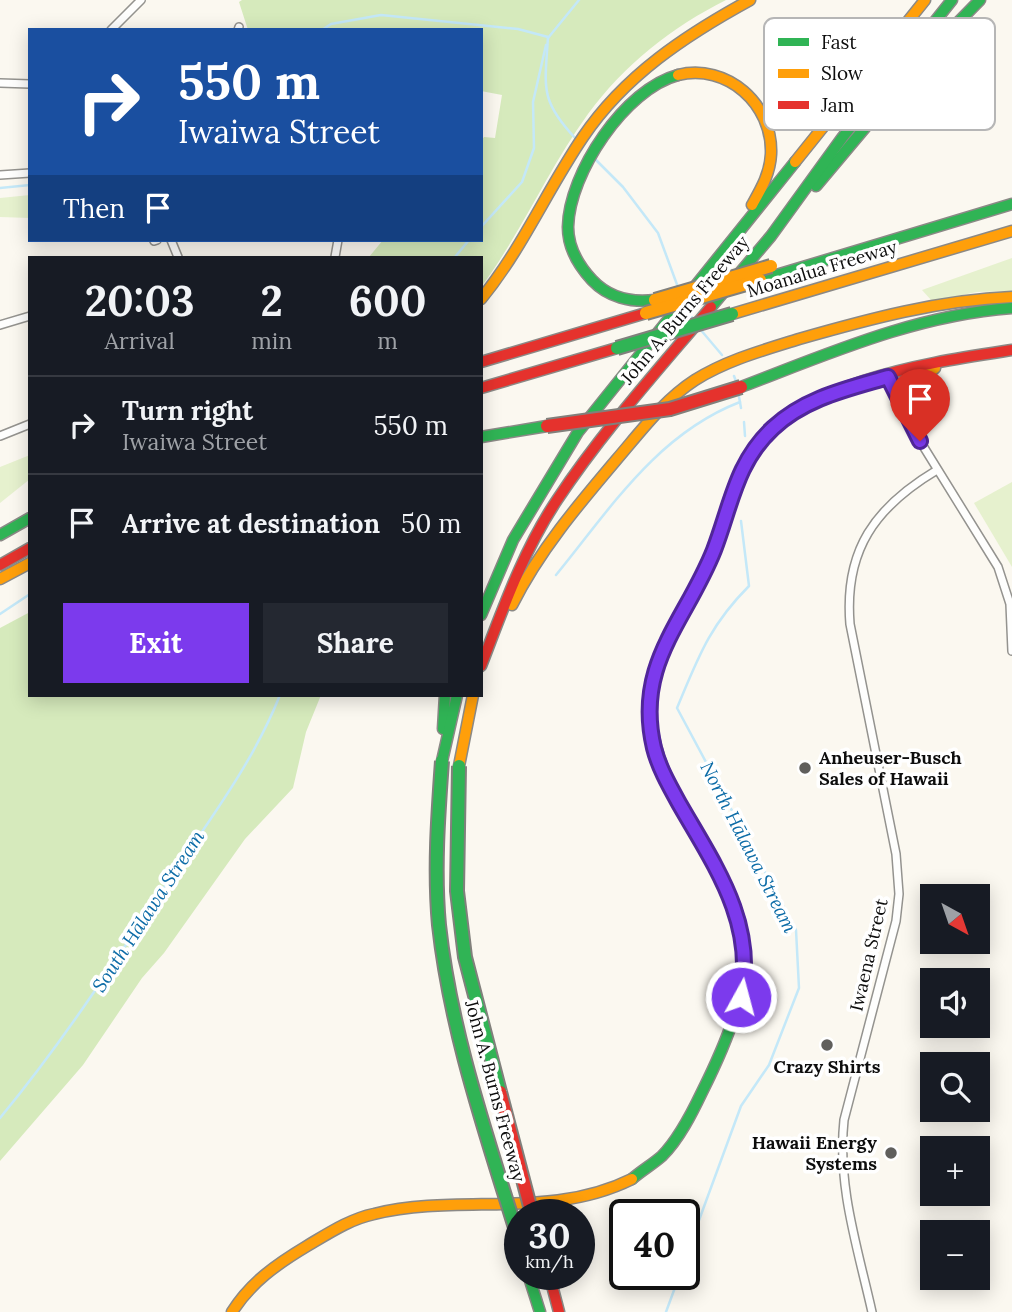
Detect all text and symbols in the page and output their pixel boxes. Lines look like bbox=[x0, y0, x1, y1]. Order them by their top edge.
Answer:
legend bbox=[764, 18, 995, 130]
text: Fast bbox=[821, 30, 857, 54]
text: 550 m bbox=[178, 50, 320, 112]
icon: right bbox=[63, 56, 154, 147]
text: Slow bbox=[821, 61, 864, 85]
text: Jam bbox=[820, 93, 855, 117]
text: Iwaiwa Street bbox=[178, 111, 380, 152]
icon: arrive bbox=[139, 189, 177, 227]
text: Then bbox=[63, 192, 125, 225]
street label: John A. Burns Freeway bbox=[615, 230, 754, 390]
street label: Moanalua Freeway bbox=[744, 235, 900, 302]
text: 20:03 bbox=[85, 274, 194, 328]
text: 2 bbox=[260, 274, 283, 328]
text: 600 bbox=[349, 274, 426, 328]
text: Arrival bbox=[104, 326, 175, 355]
text: min bbox=[251, 326, 292, 355]
text: m bbox=[377, 326, 398, 355]
pin bbox=[890, 369, 950, 441]
icon: arrive bbox=[901, 380, 939, 418]
text: Turn right bbox=[122, 394, 253, 427]
icon: right bbox=[63, 406, 101, 444]
text: 550 m bbox=[373, 409, 448, 442]
text: Iwaiwa Street bbox=[122, 427, 267, 456]
icon: arrive bbox=[63, 504, 101, 542]
text: Arrive at destination bbox=[122, 507, 380, 540]
text: 50 m bbox=[401, 507, 462, 540]
button: Exit bbox=[63, 603, 249, 683]
button: Share bbox=[263, 603, 448, 683]
place label: Anheuser-Busch Sales of Hawaii bbox=[819, 746, 962, 790]
water label: North Hālawa Stream bbox=[695, 757, 803, 937]
marker: Anheuser-Busch Sales of Hawaii bbox=[797, 760, 813, 776]
water label: South Hālawa Stream bbox=[87, 825, 209, 996]
north arrow bbox=[920, 884, 990, 954]
map controls bbox=[920, 884, 990, 1290]
street label: Iwaena Street bbox=[844, 896, 893, 1013]
position arrow bbox=[704, 960, 778, 1034]
button: sound bbox=[920, 968, 990, 1038]
street label: John A. Burns Freeway bbox=[460, 997, 531, 1185]
marker: Crazy Shirts bbox=[819, 1037, 835, 1053]
button: search bbox=[920, 1052, 990, 1122]
place label: Crazy Shirts bbox=[774, 1055, 881, 1078]
place label: Hawaii Energy Systems bbox=[752, 1131, 877, 1175]
button: + bbox=[920, 1136, 990, 1206]
marker: Hawaii Energy Systems bbox=[883, 1145, 899, 1161]
speed limit sign: 40 bbox=[609, 1199, 700, 1290]
text: 30 bbox=[529, 1213, 570, 1258]
button: − bbox=[920, 1220, 990, 1290]
text: km/h bbox=[525, 1250, 574, 1273]

